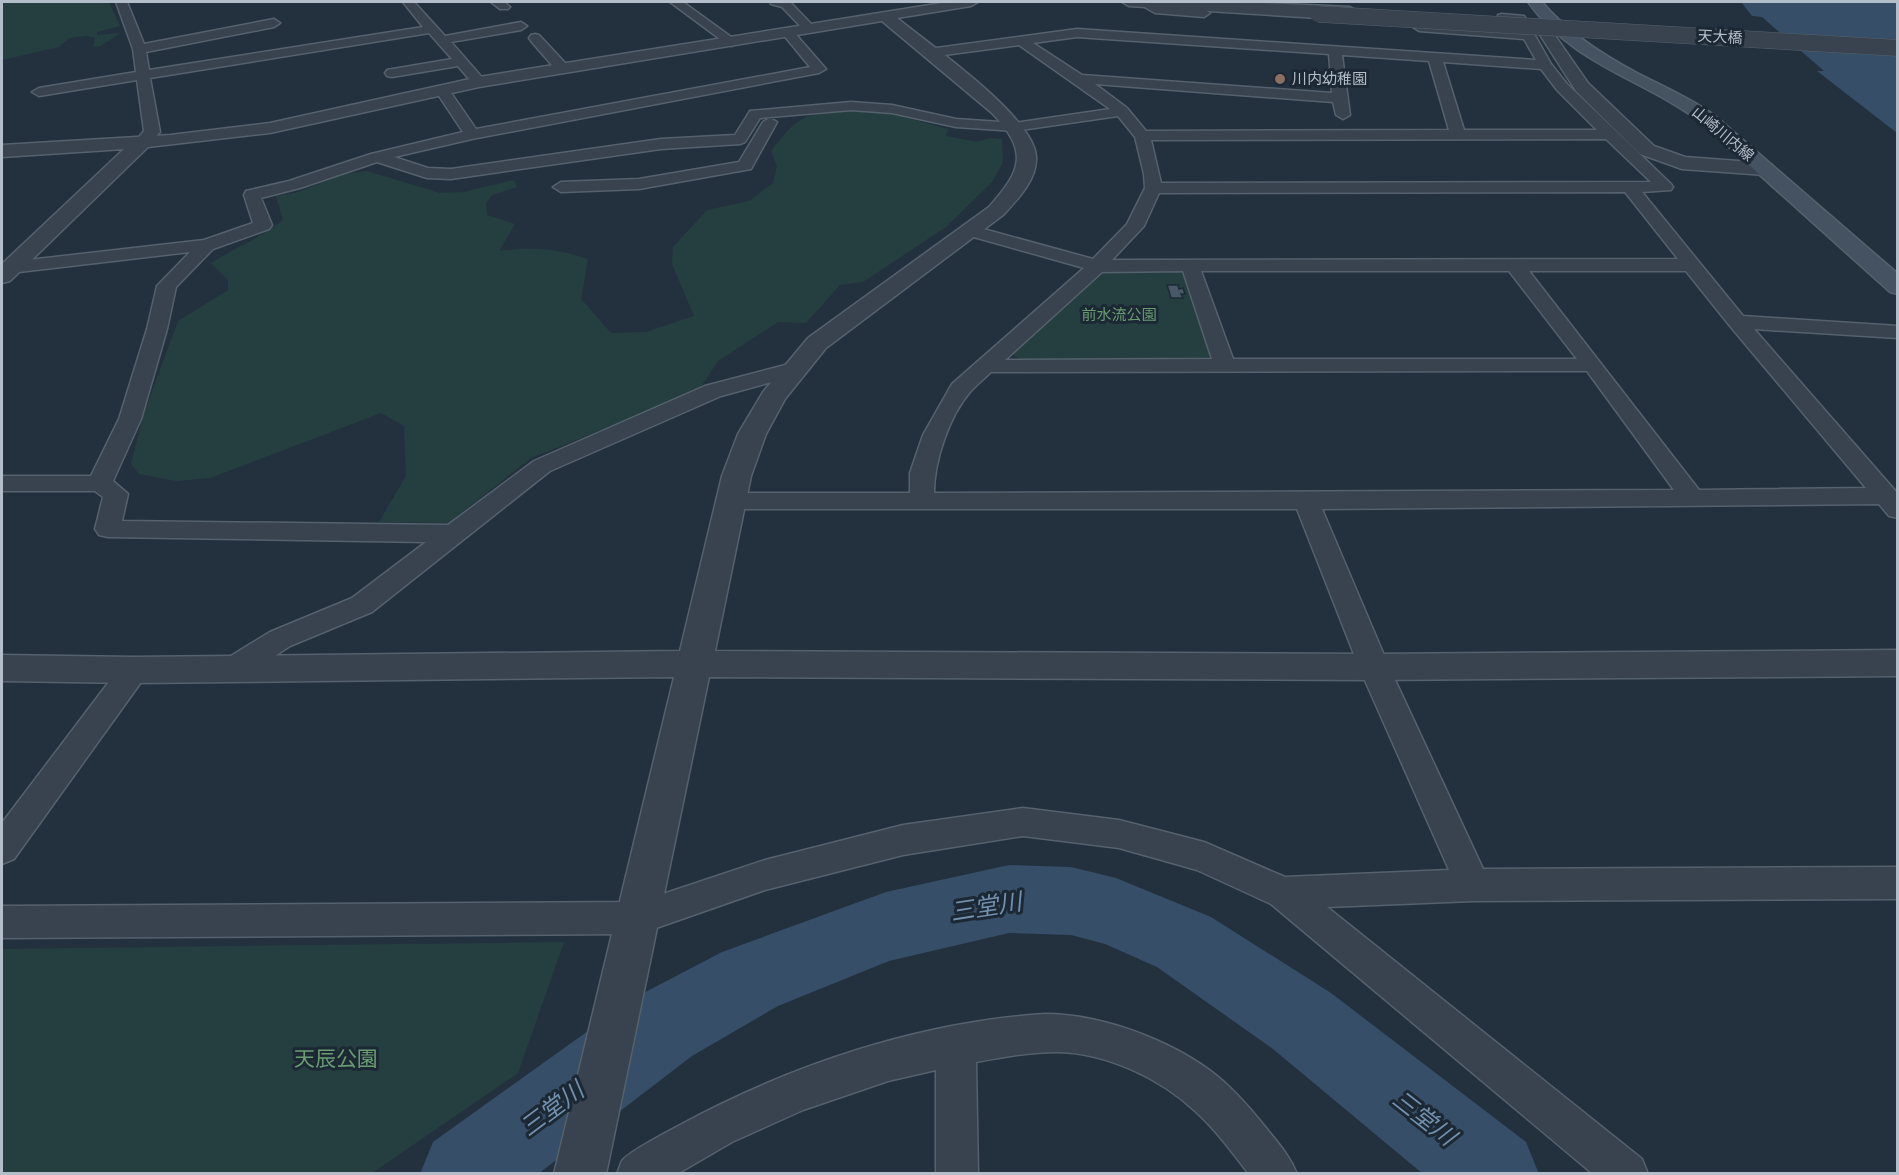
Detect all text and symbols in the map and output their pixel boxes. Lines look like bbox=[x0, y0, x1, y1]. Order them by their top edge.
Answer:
street label: 天大橋 bbox=[1697, 27, 1743, 47]
place label: 川内幼稚園 bbox=[1292, 70, 1367, 88]
marker: 川内幼稚園 bbox=[1273, 72, 1287, 86]
street label: 山崎川内線 bbox=[1688, 103, 1758, 165]
park label: 前水流公園 bbox=[1081, 306, 1157, 324]
water label: 三堂川 bbox=[948, 887, 1027, 926]
park label: 天辰公園 bbox=[294, 1047, 378, 1071]
water label: 三堂川 bbox=[515, 1074, 592, 1142]
water label: 三堂川 bbox=[1387, 1085, 1463, 1153]

